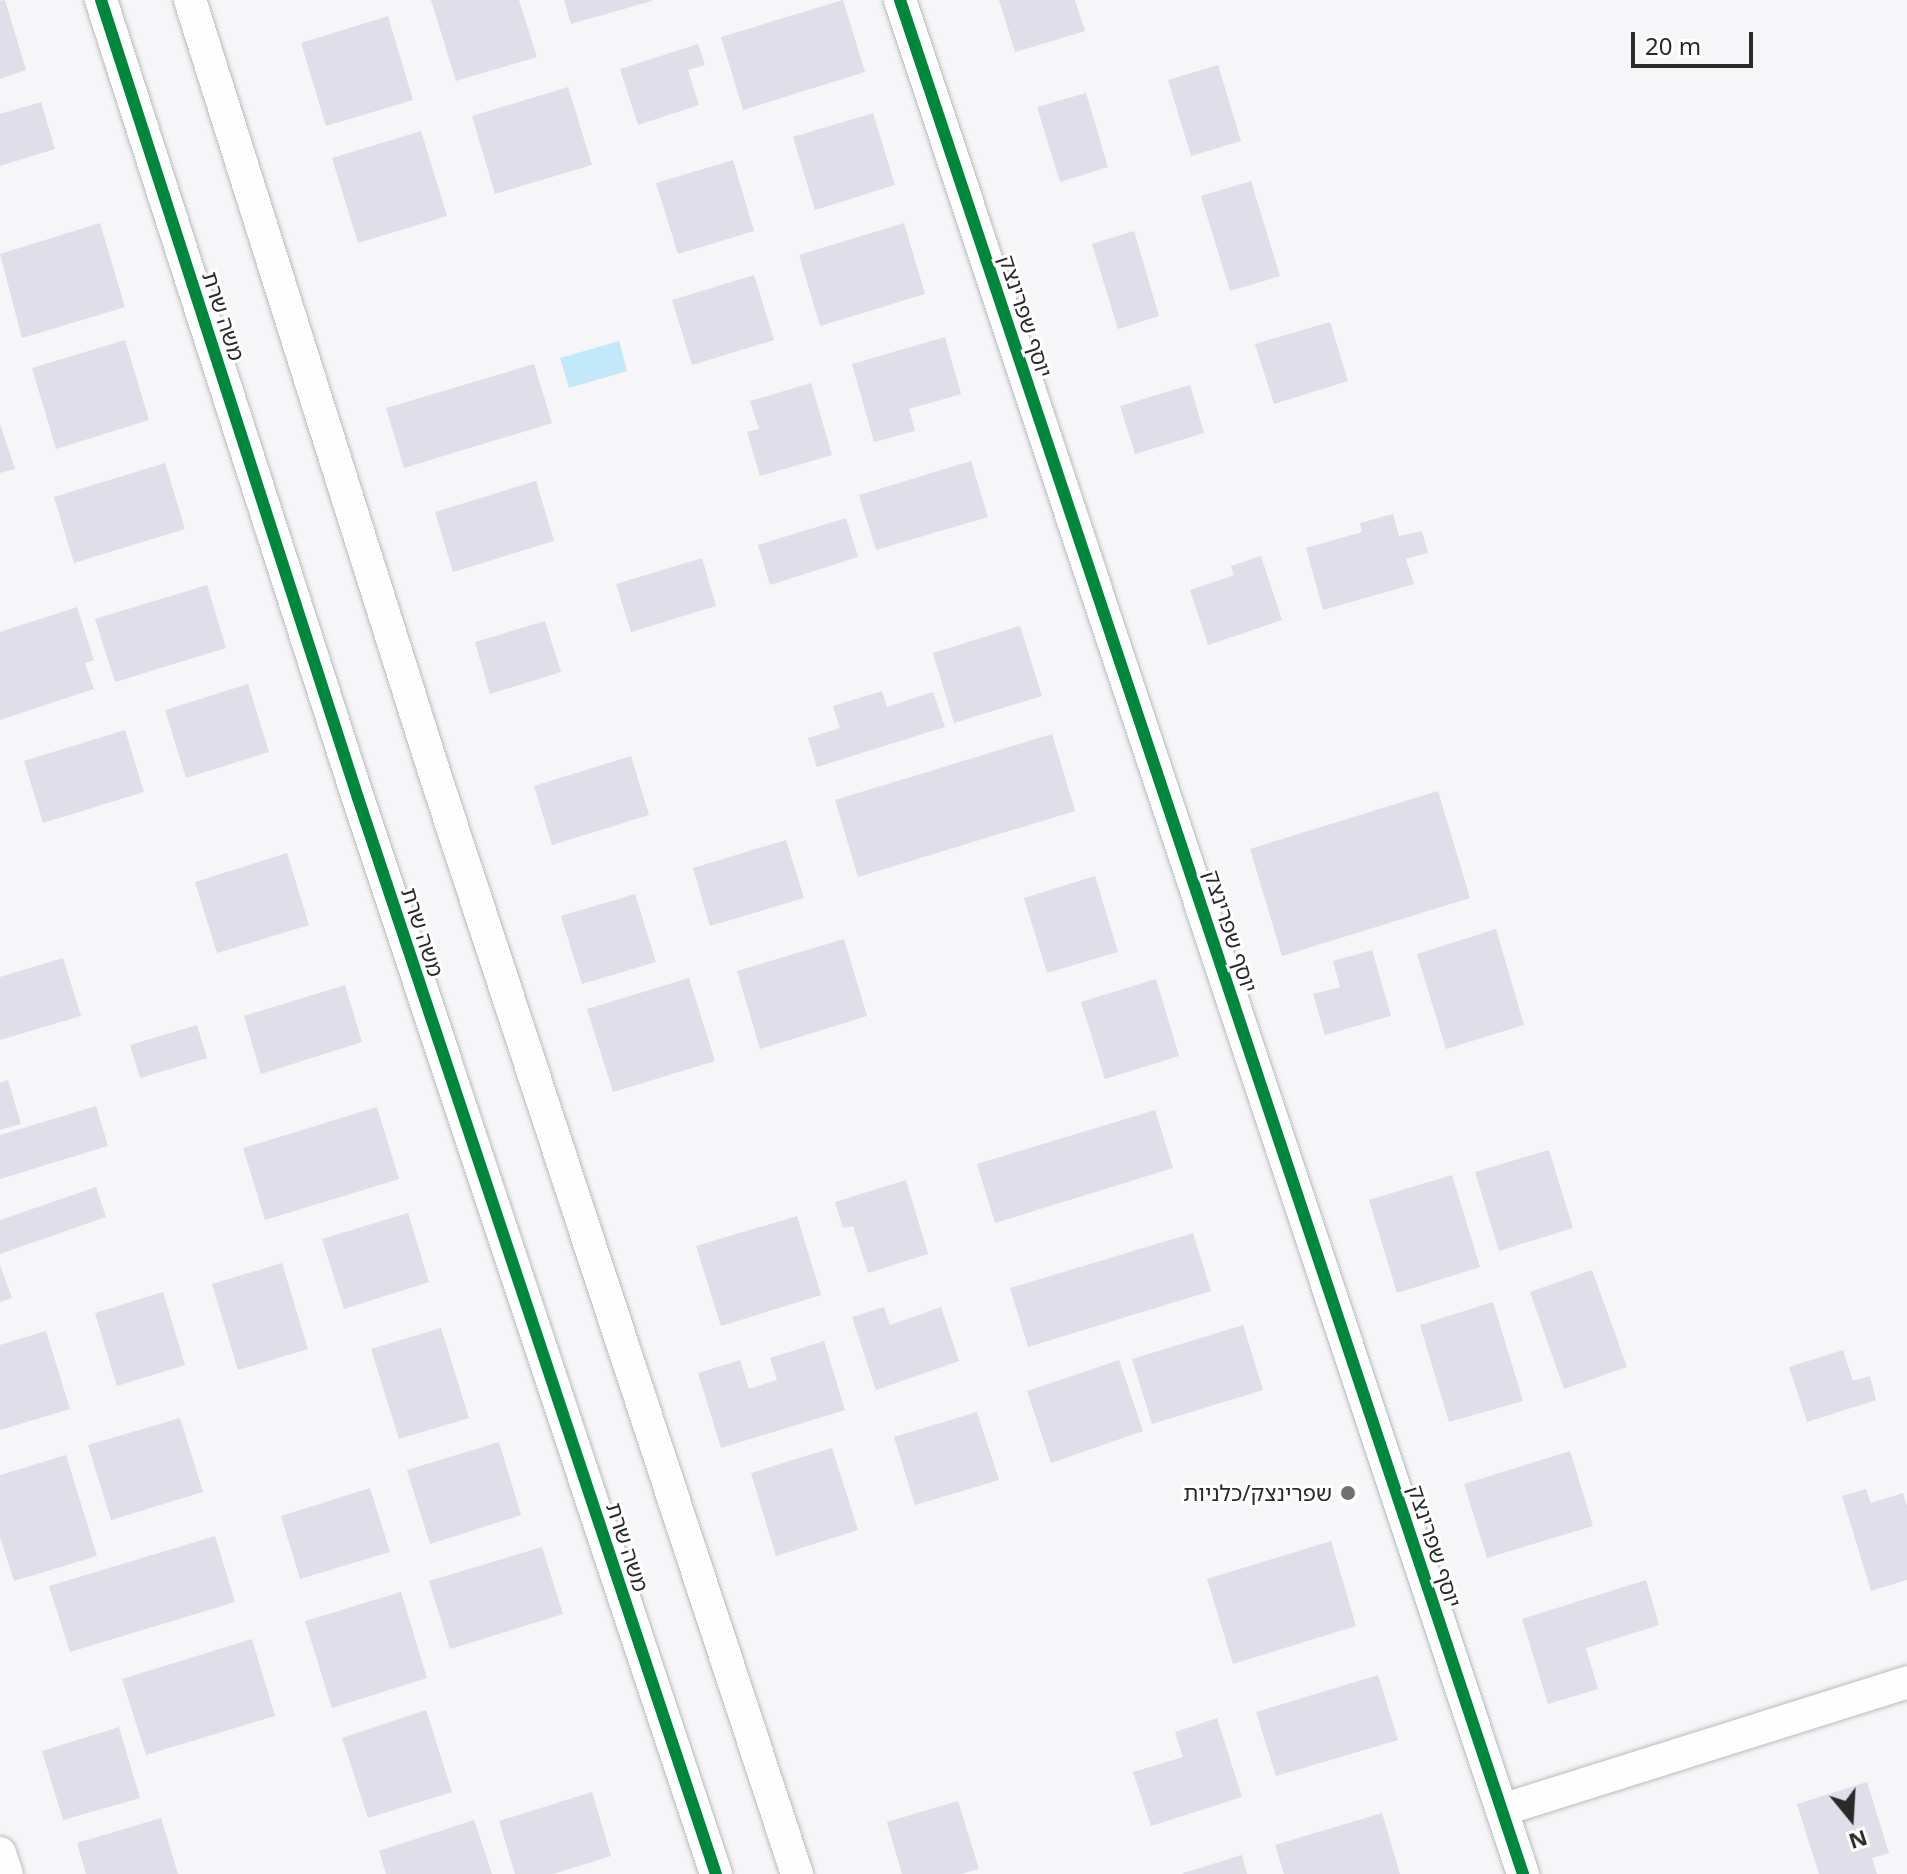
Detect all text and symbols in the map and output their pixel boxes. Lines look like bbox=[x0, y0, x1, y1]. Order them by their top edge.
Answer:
scale bar bbox=[1635, 16, 1757, 66]
text: 20 m bbox=[1645, 29, 1701, 62]
street label: יוסף שפרינצק bbox=[994, 251, 1058, 381]
street label: משה שרת bbox=[197, 268, 251, 364]
street label: יוסף שפרינצק bbox=[1199, 866, 1263, 996]
street label: משה שרת bbox=[396, 884, 450, 980]
place label: שפרינצק/כלניות bbox=[1183, 1480, 1332, 1506]
street label: יוסף שפרינצק bbox=[1403, 1481, 1467, 1611]
marker: שפרינצק/כלניות bbox=[1339, 1484, 1357, 1502]
street label: משה שרת bbox=[601, 1499, 655, 1595]
north arrow bbox=[1811, 1778, 1891, 1858]
text: N bbox=[1845, 1824, 1872, 1858]

